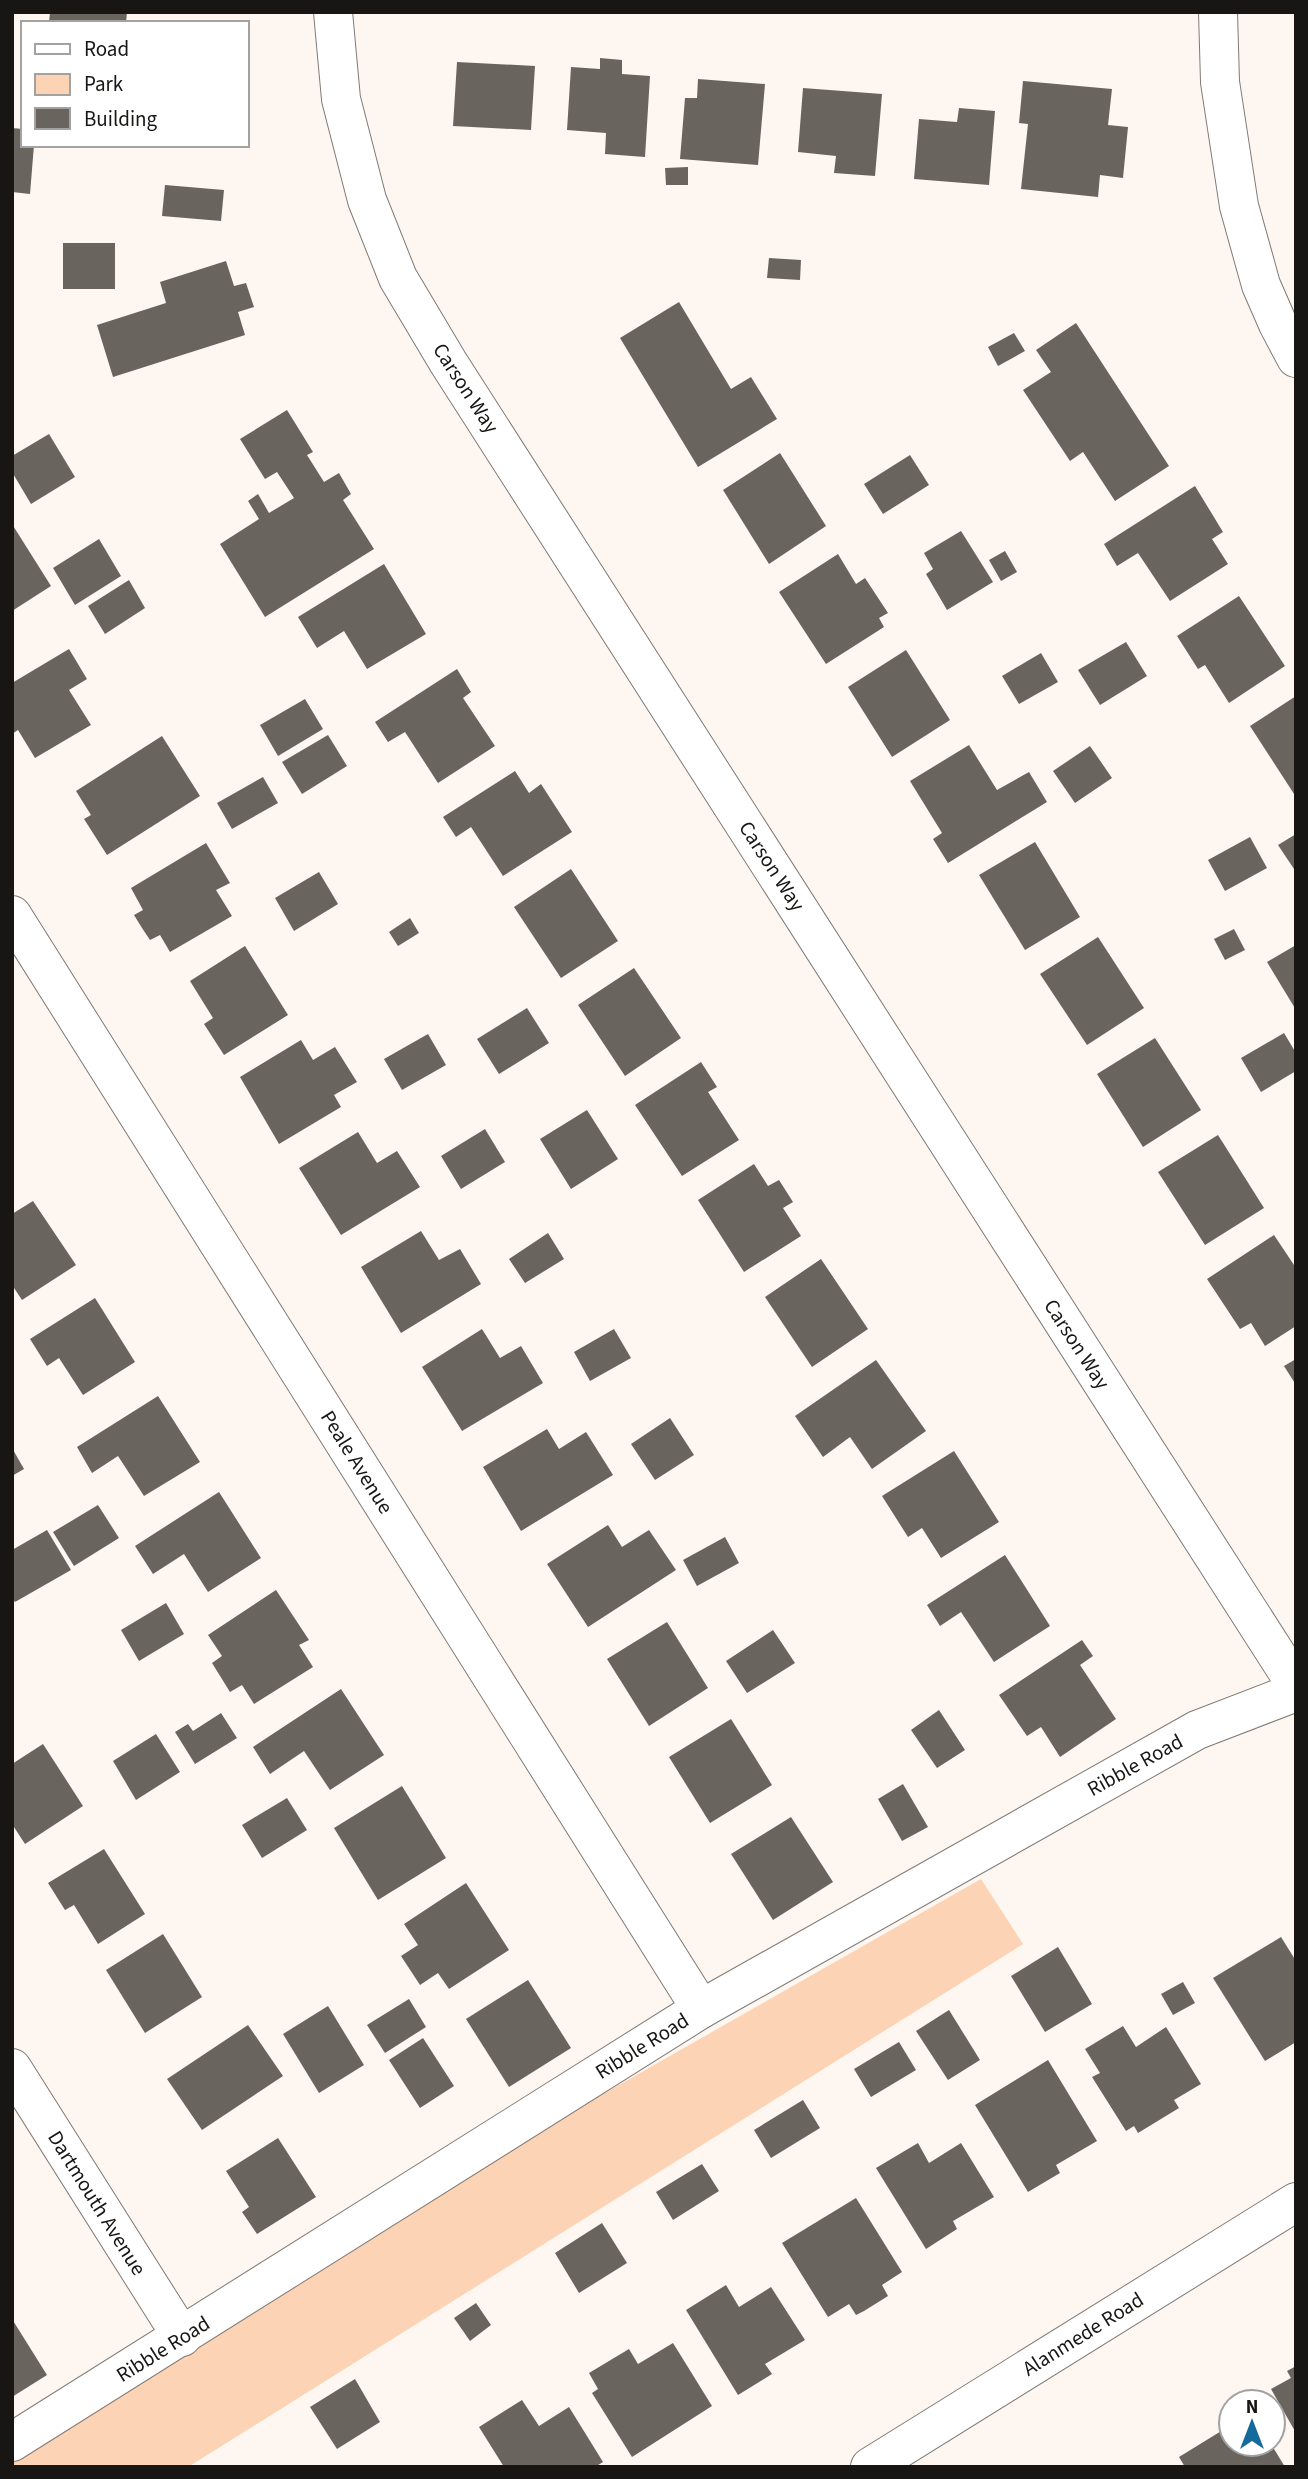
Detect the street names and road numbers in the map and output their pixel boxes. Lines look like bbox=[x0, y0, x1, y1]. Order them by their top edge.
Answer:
street label: Carson Way bbox=[426, 337, 507, 439]
street label: Carson Way bbox=[732, 815, 813, 917]
street label: Carson Way bbox=[1037, 1293, 1118, 1395]
street label: Peale Avenue bbox=[313, 1405, 401, 1519]
street label: Ribble Road bbox=[1082, 1726, 1188, 1804]
street label: Ribble Road bbox=[589, 2005, 695, 2087]
street label: Dartmouth Avenue bbox=[40, 2125, 154, 2281]
street label: Alanmede Road bbox=[1017, 2285, 1149, 2383]
street label: Ribble Road bbox=[110, 2308, 216, 2390]

